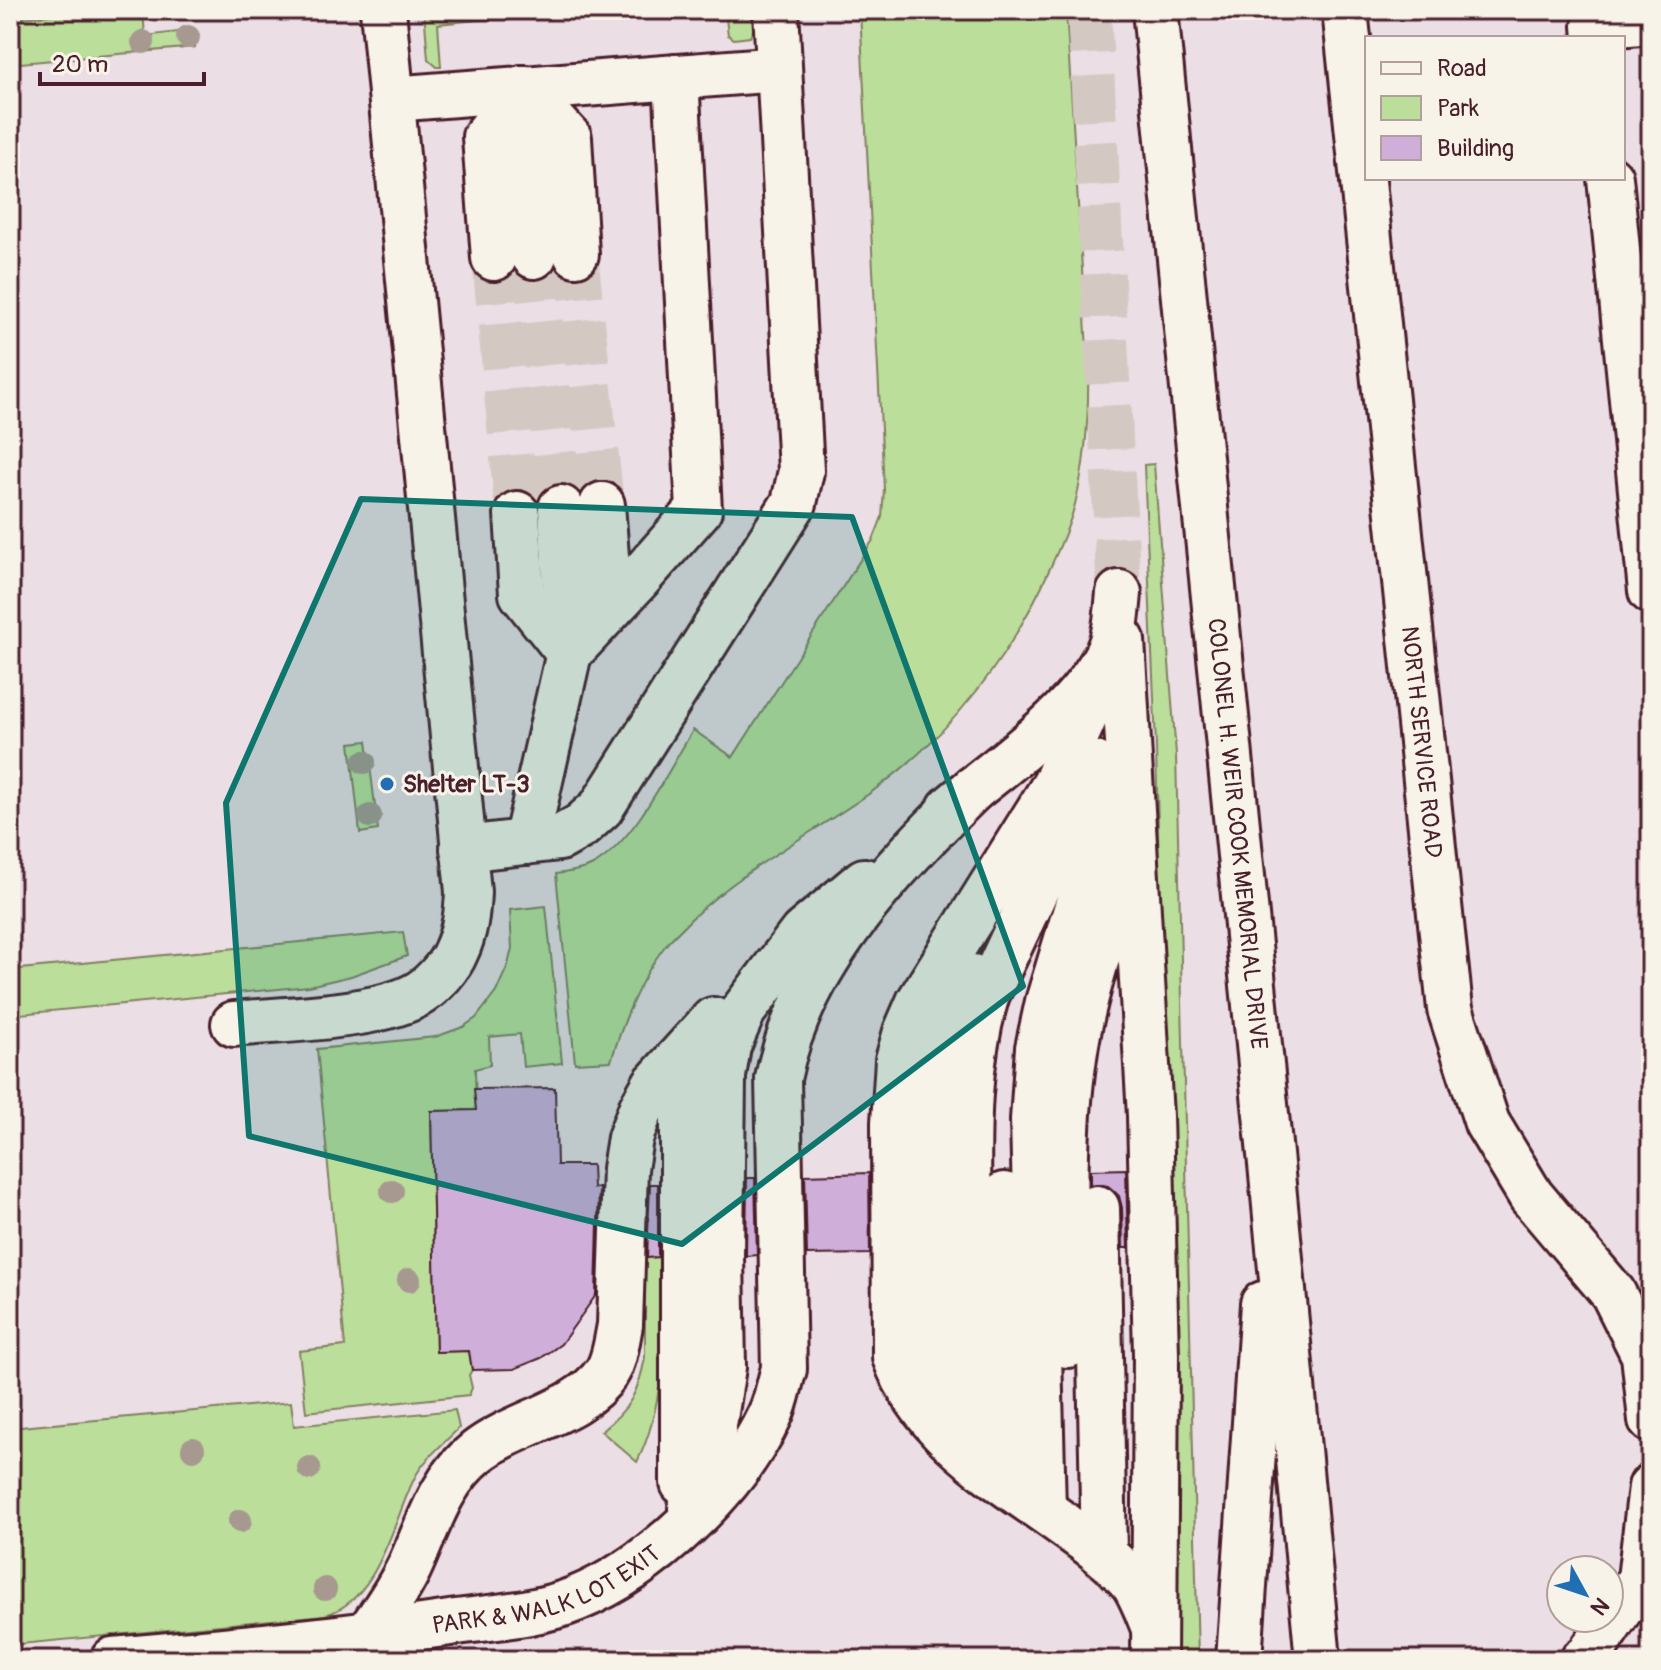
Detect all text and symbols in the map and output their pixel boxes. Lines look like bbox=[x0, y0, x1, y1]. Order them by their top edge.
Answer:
scale bar bbox=[40, 36, 204, 86]
legend bbox=[1365, 36, 1625, 180]
text: 20 m bbox=[52, 50, 108, 79]
text: Road bbox=[1437, 54, 1487, 83]
text: Park bbox=[1437, 94, 1479, 123]
text: Building bbox=[1437, 134, 1514, 163]
street label: COLONEL H. WEIR COOK MEMORIAL DRIVE bbox=[1202, 617, 1274, 1051]
street label: NORTH SERVICE ROAD bbox=[1395, 625, 1449, 859]
place label: Shelter LT-3 bbox=[403, 770, 530, 799]
marker: Shelter LT-3 bbox=[378, 775, 396, 793]
street label: PARK & WALK LOT EXIT bbox=[430, 1539, 666, 1640]
north arrow bbox=[1545, 1554, 1625, 1634]
text: N bbox=[1584, 1592, 1615, 1621]

